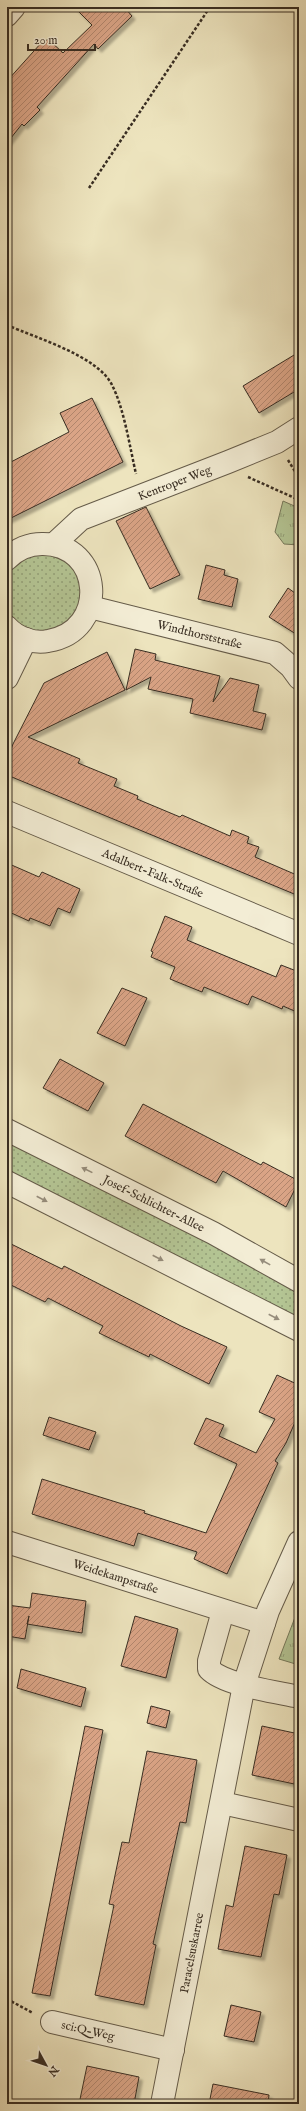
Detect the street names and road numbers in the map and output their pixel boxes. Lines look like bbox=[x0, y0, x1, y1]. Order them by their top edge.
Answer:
street label: Kentroper Weg bbox=[136, 462, 214, 504]
street label: Windthorststraße bbox=[156, 617, 244, 653]
street label: Adalbert-Falk-Straße bbox=[99, 845, 206, 901]
street label: Josef-Schlichter-Allee bbox=[98, 1171, 207, 1236]
street label: Weidekampstraße bbox=[71, 1556, 160, 1597]
street label: Paracelsuskarree bbox=[177, 1911, 207, 1995]
street label: sci:Q-Weg bbox=[60, 2017, 116, 2044]

